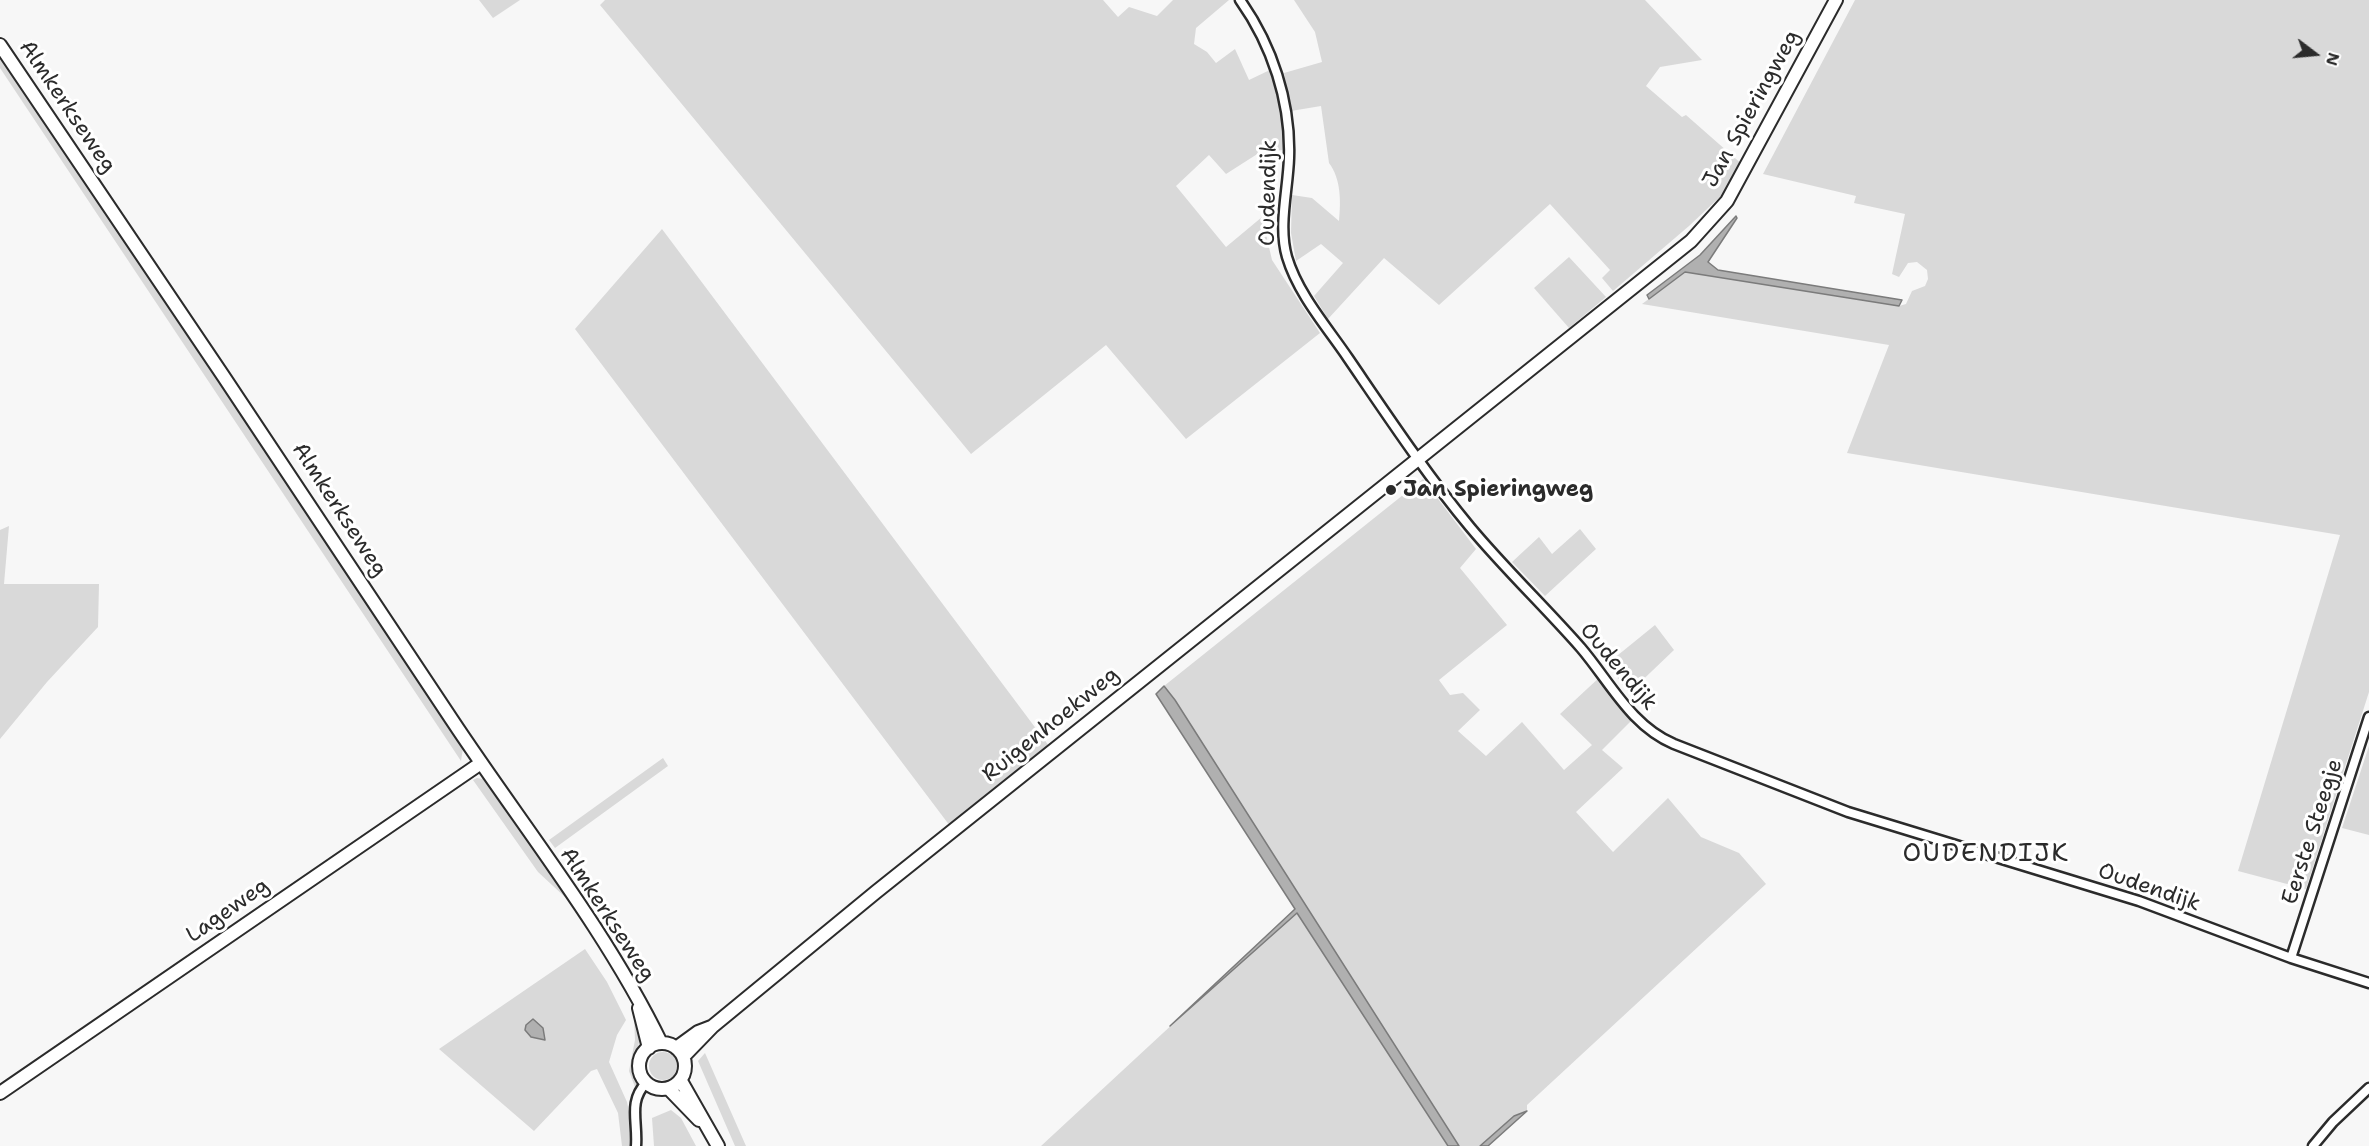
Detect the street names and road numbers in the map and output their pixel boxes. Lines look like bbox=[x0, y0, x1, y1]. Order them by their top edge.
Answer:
street label: Jan Spieringweg bbox=[1698, 26, 1806, 192]
street label: Almkerkseweg bbox=[13, 36, 121, 178]
street label: Oudendijk bbox=[1255, 140, 1283, 246]
street label: Almkerkseweg bbox=[286, 438, 392, 582]
street label: Oudendijk bbox=[1574, 618, 1662, 716]
street label: Ruigenhoekweg bbox=[977, 662, 1125, 788]
street label: Eerste Steegje bbox=[2277, 756, 2349, 908]
street label: Almkerkseweg bbox=[554, 843, 660, 987]
street label: Oudendijk bbox=[2094, 858, 2204, 918]
street label: Lageweg bbox=[181, 873, 275, 949]

